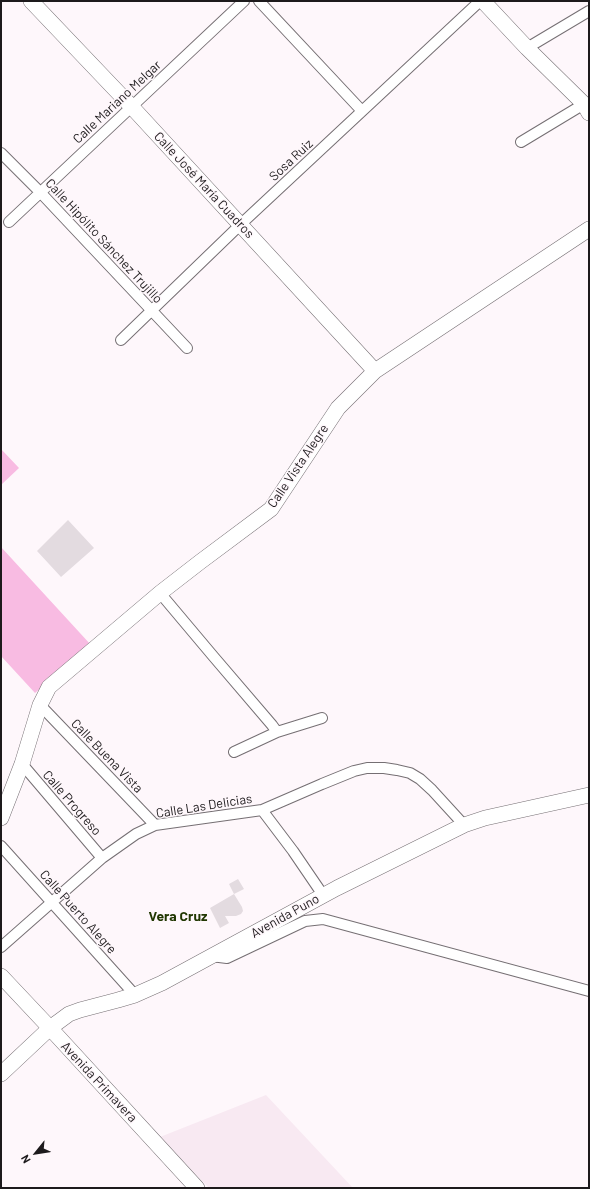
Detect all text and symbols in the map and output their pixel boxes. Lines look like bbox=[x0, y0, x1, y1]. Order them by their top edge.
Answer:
street label: Calle Mariano Melgar bbox=[70, 57, 164, 147]
street label: Calle José María Cuadros bbox=[151, 129, 257, 241]
street label: Sosa Ruiz bbox=[266, 136, 316, 184]
street label: Calle Hipólito Sánchez Trujillo bbox=[42, 176, 166, 306]
street label: Calle Vista Alegre bbox=[264, 421, 332, 511]
street label: Calle Buena Vista bbox=[68, 716, 146, 796]
street label: Calle Progreso bbox=[39, 767, 105, 839]
street label: Calle Las Delicias bbox=[155, 791, 253, 821]
street label: Calle Puerto Alegre bbox=[36, 867, 120, 957]
street label: Avenida Puno bbox=[248, 891, 322, 941]
district label: Vera Cruz bbox=[149, 908, 207, 924]
street label: Avenida Primavera bbox=[58, 1039, 140, 1125]
north arrow bbox=[16, 1133, 56, 1173]
text: N bbox=[18, 1153, 33, 1166]

